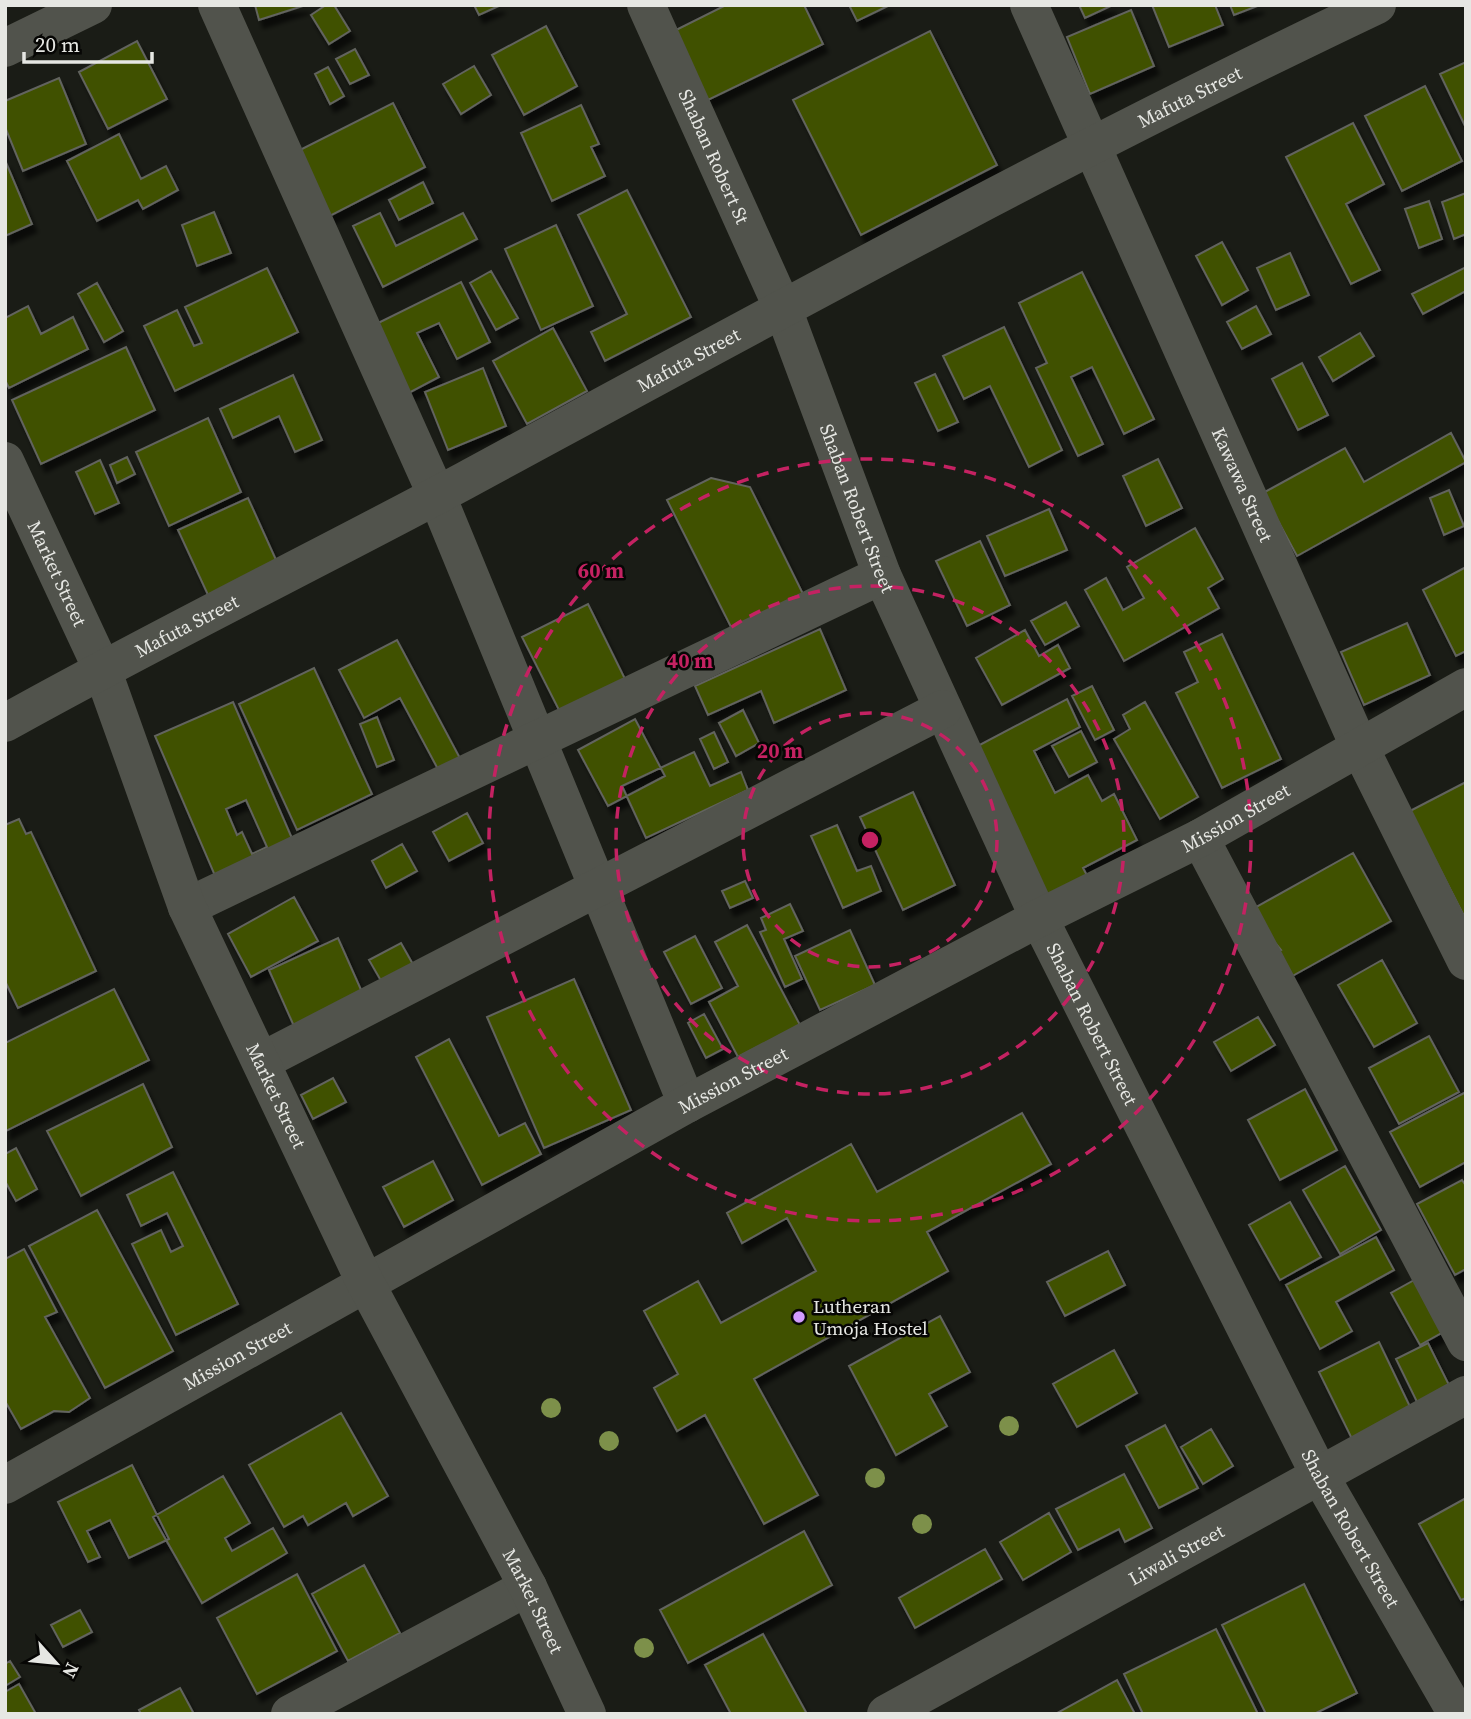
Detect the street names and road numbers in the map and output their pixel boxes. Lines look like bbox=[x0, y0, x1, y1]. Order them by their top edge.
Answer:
street label: Mafuta Street bbox=[1133, 59, 1247, 134]
street label: Shaban Robert St bbox=[673, 85, 756, 229]
street label: Mafuta Street bbox=[632, 321, 745, 398]
street label: Shaban Robert Street bbox=[814, 420, 902, 597]
street label: Kawawa Street bbox=[1206, 423, 1280, 547]
street label: Market Street bbox=[22, 516, 94, 631]
street label: Mafuta Street bbox=[130, 588, 244, 663]
street label: Mission Street bbox=[1177, 776, 1295, 858]
street label: Shaban Robert Street bbox=[1041, 938, 1144, 1110]
street label: Market Street bbox=[240, 1039, 313, 1153]
street label: Mission Street bbox=[673, 1040, 793, 1119]
street label: Mission Street bbox=[178, 1314, 297, 1396]
street label: Shaban Robert Street bbox=[1296, 1445, 1406, 1613]
street label: Liwali Street bbox=[1124, 1517, 1229, 1591]
street label: Market Street bbox=[497, 1544, 570, 1658]

